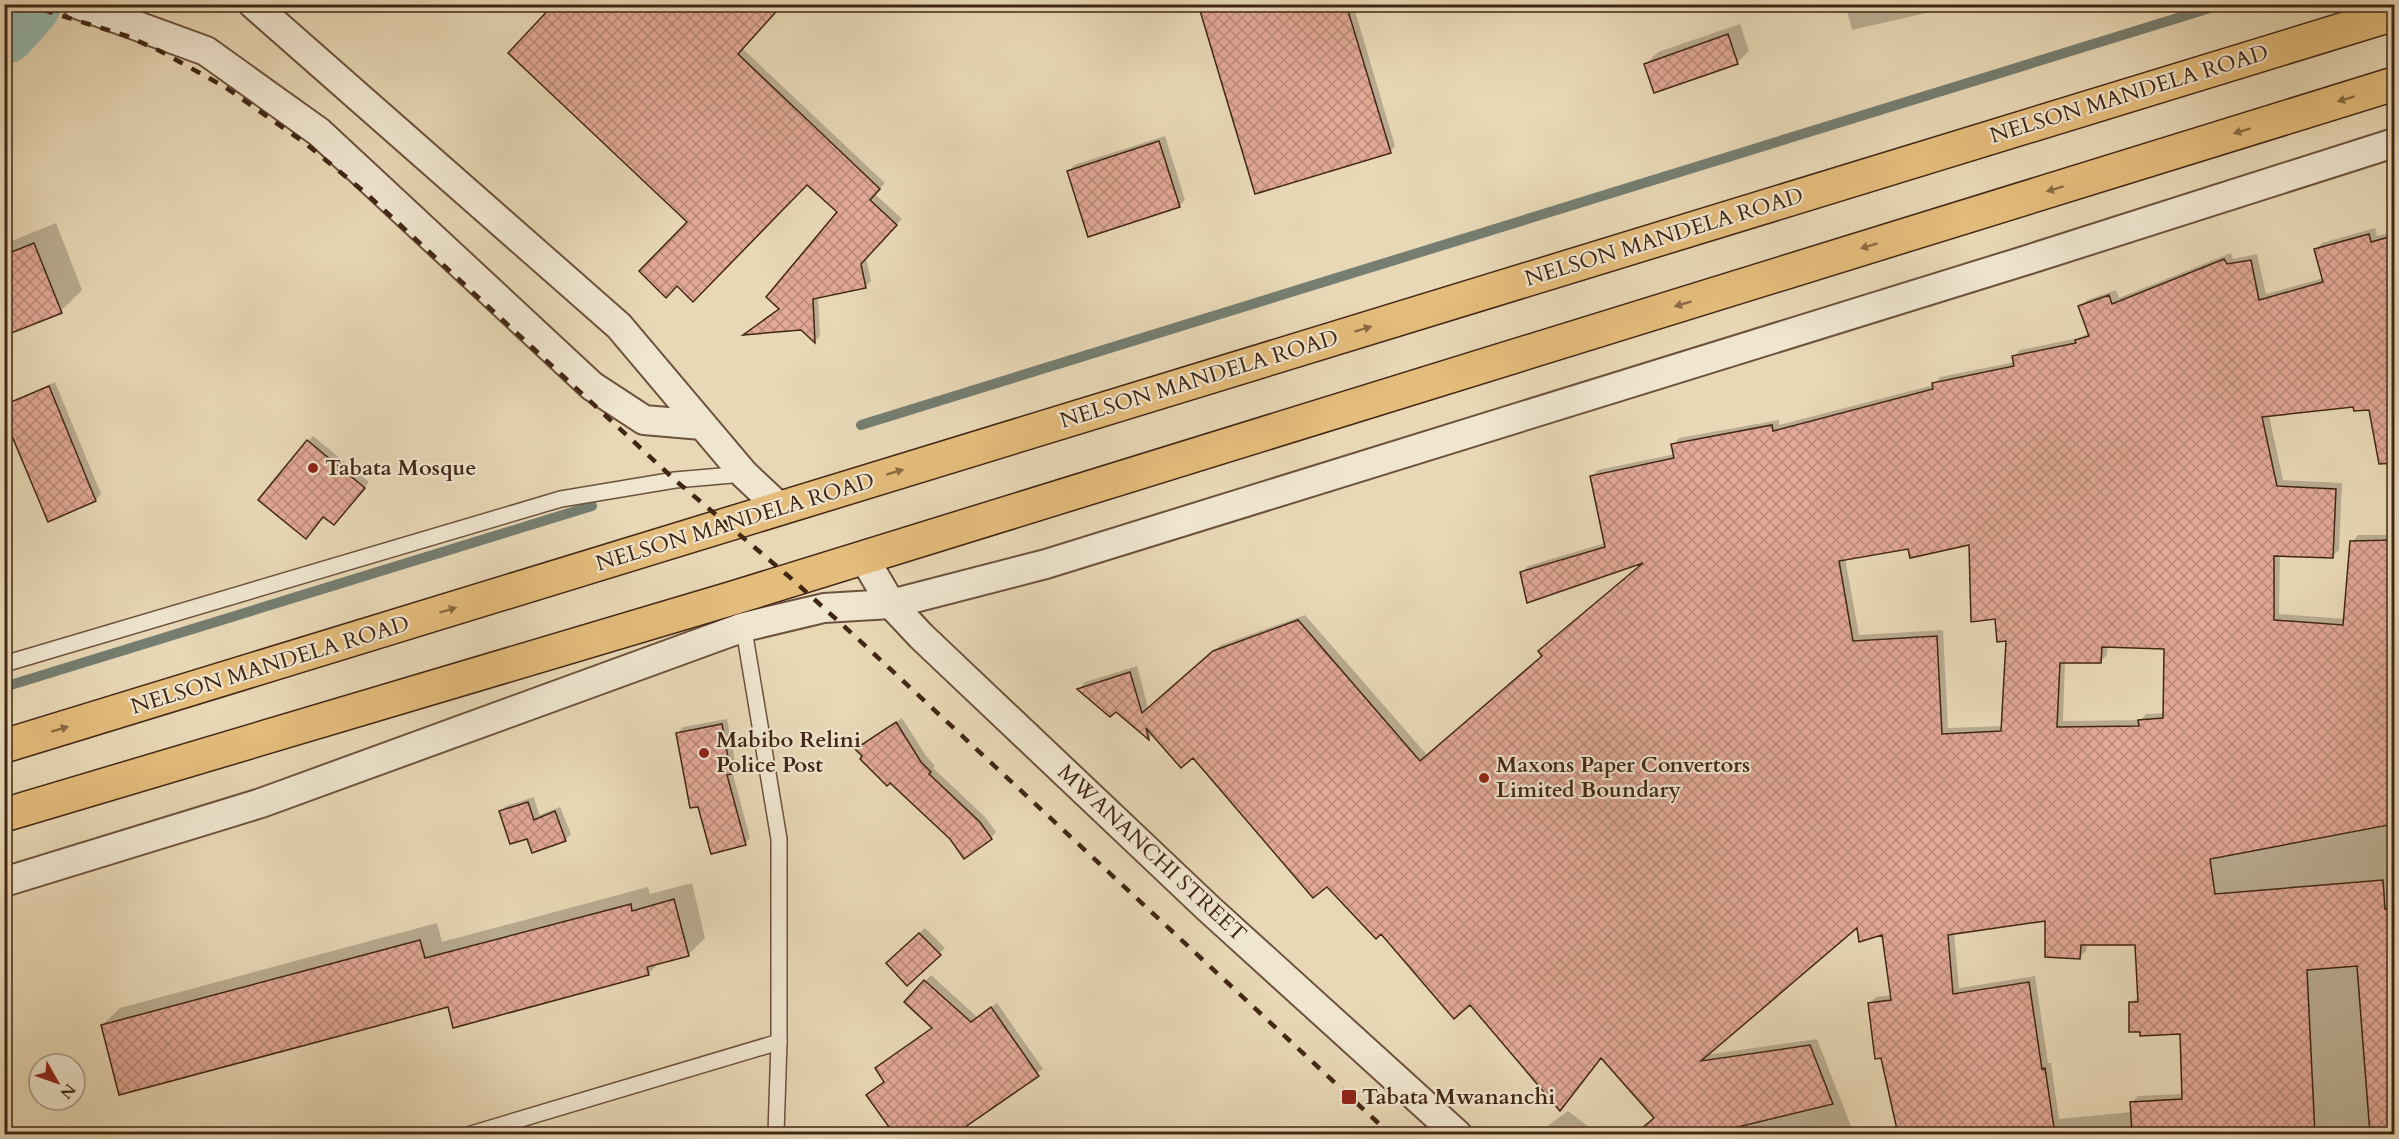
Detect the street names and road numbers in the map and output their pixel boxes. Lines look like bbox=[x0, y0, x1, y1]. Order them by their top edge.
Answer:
street label: NELSON MANDELA ROAD bbox=[1986, 37, 2272, 151]
street label: NELSON MANDELA ROAD bbox=[1521, 180, 1807, 294]
street label: NELSON MANDELA ROAD bbox=[1056, 322, 1342, 436]
street label: NELSON MANDELA ROAD bbox=[592, 465, 878, 579]
street label: NELSON MANDELA ROAD bbox=[127, 608, 413, 722]
street label: MWANANCHI STREET bbox=[1051, 757, 1253, 949]

